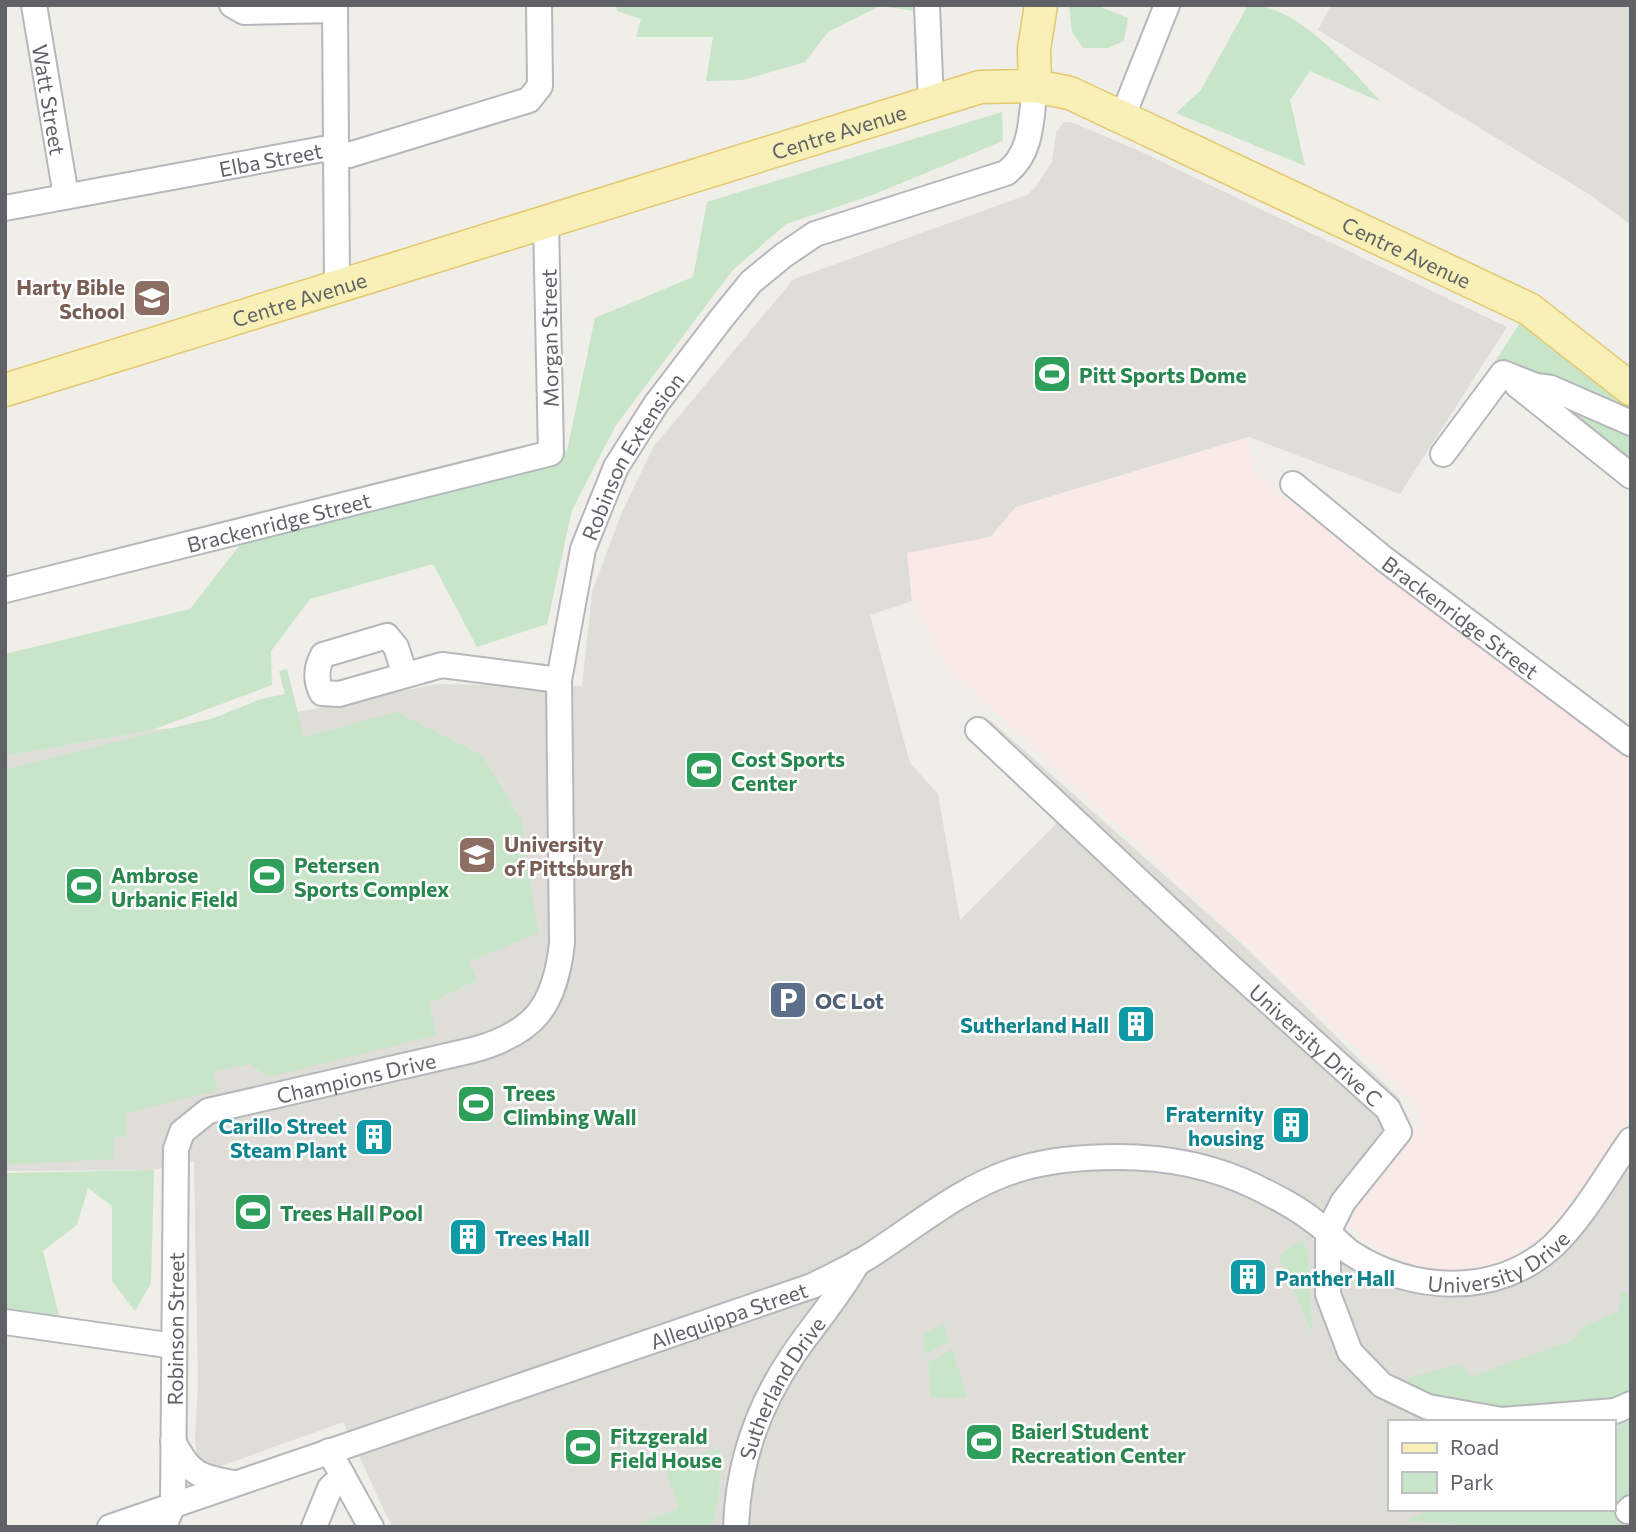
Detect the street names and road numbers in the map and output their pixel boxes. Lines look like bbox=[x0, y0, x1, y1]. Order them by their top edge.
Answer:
street label: Watt Street bbox=[28, 42, 71, 157]
street label: Centre Avenue bbox=[768, 98, 909, 164]
street label: Elba Street bbox=[217, 137, 324, 181]
street label: Centre Avenue bbox=[1339, 211, 1475, 292]
street label: Centre Avenue bbox=[229, 266, 369, 331]
street label: Morgan Street bbox=[535, 268, 563, 408]
street label: Robinson Extension bbox=[575, 367, 688, 544]
street label: Brackenridge Street bbox=[184, 486, 373, 556]
street label: Brackenridge Street bbox=[1378, 550, 1544, 683]
street label: University Drive C bbox=[1245, 978, 1388, 1111]
street label: Champions Drive bbox=[274, 1047, 438, 1107]
street label: University Drive bbox=[1427, 1225, 1574, 1296]
street label: Robinson Street bbox=[161, 1252, 188, 1406]
street label: Allequippa Street bbox=[646, 1276, 811, 1353]
street label: Sutherland Drive bbox=[733, 1311, 829, 1462]

